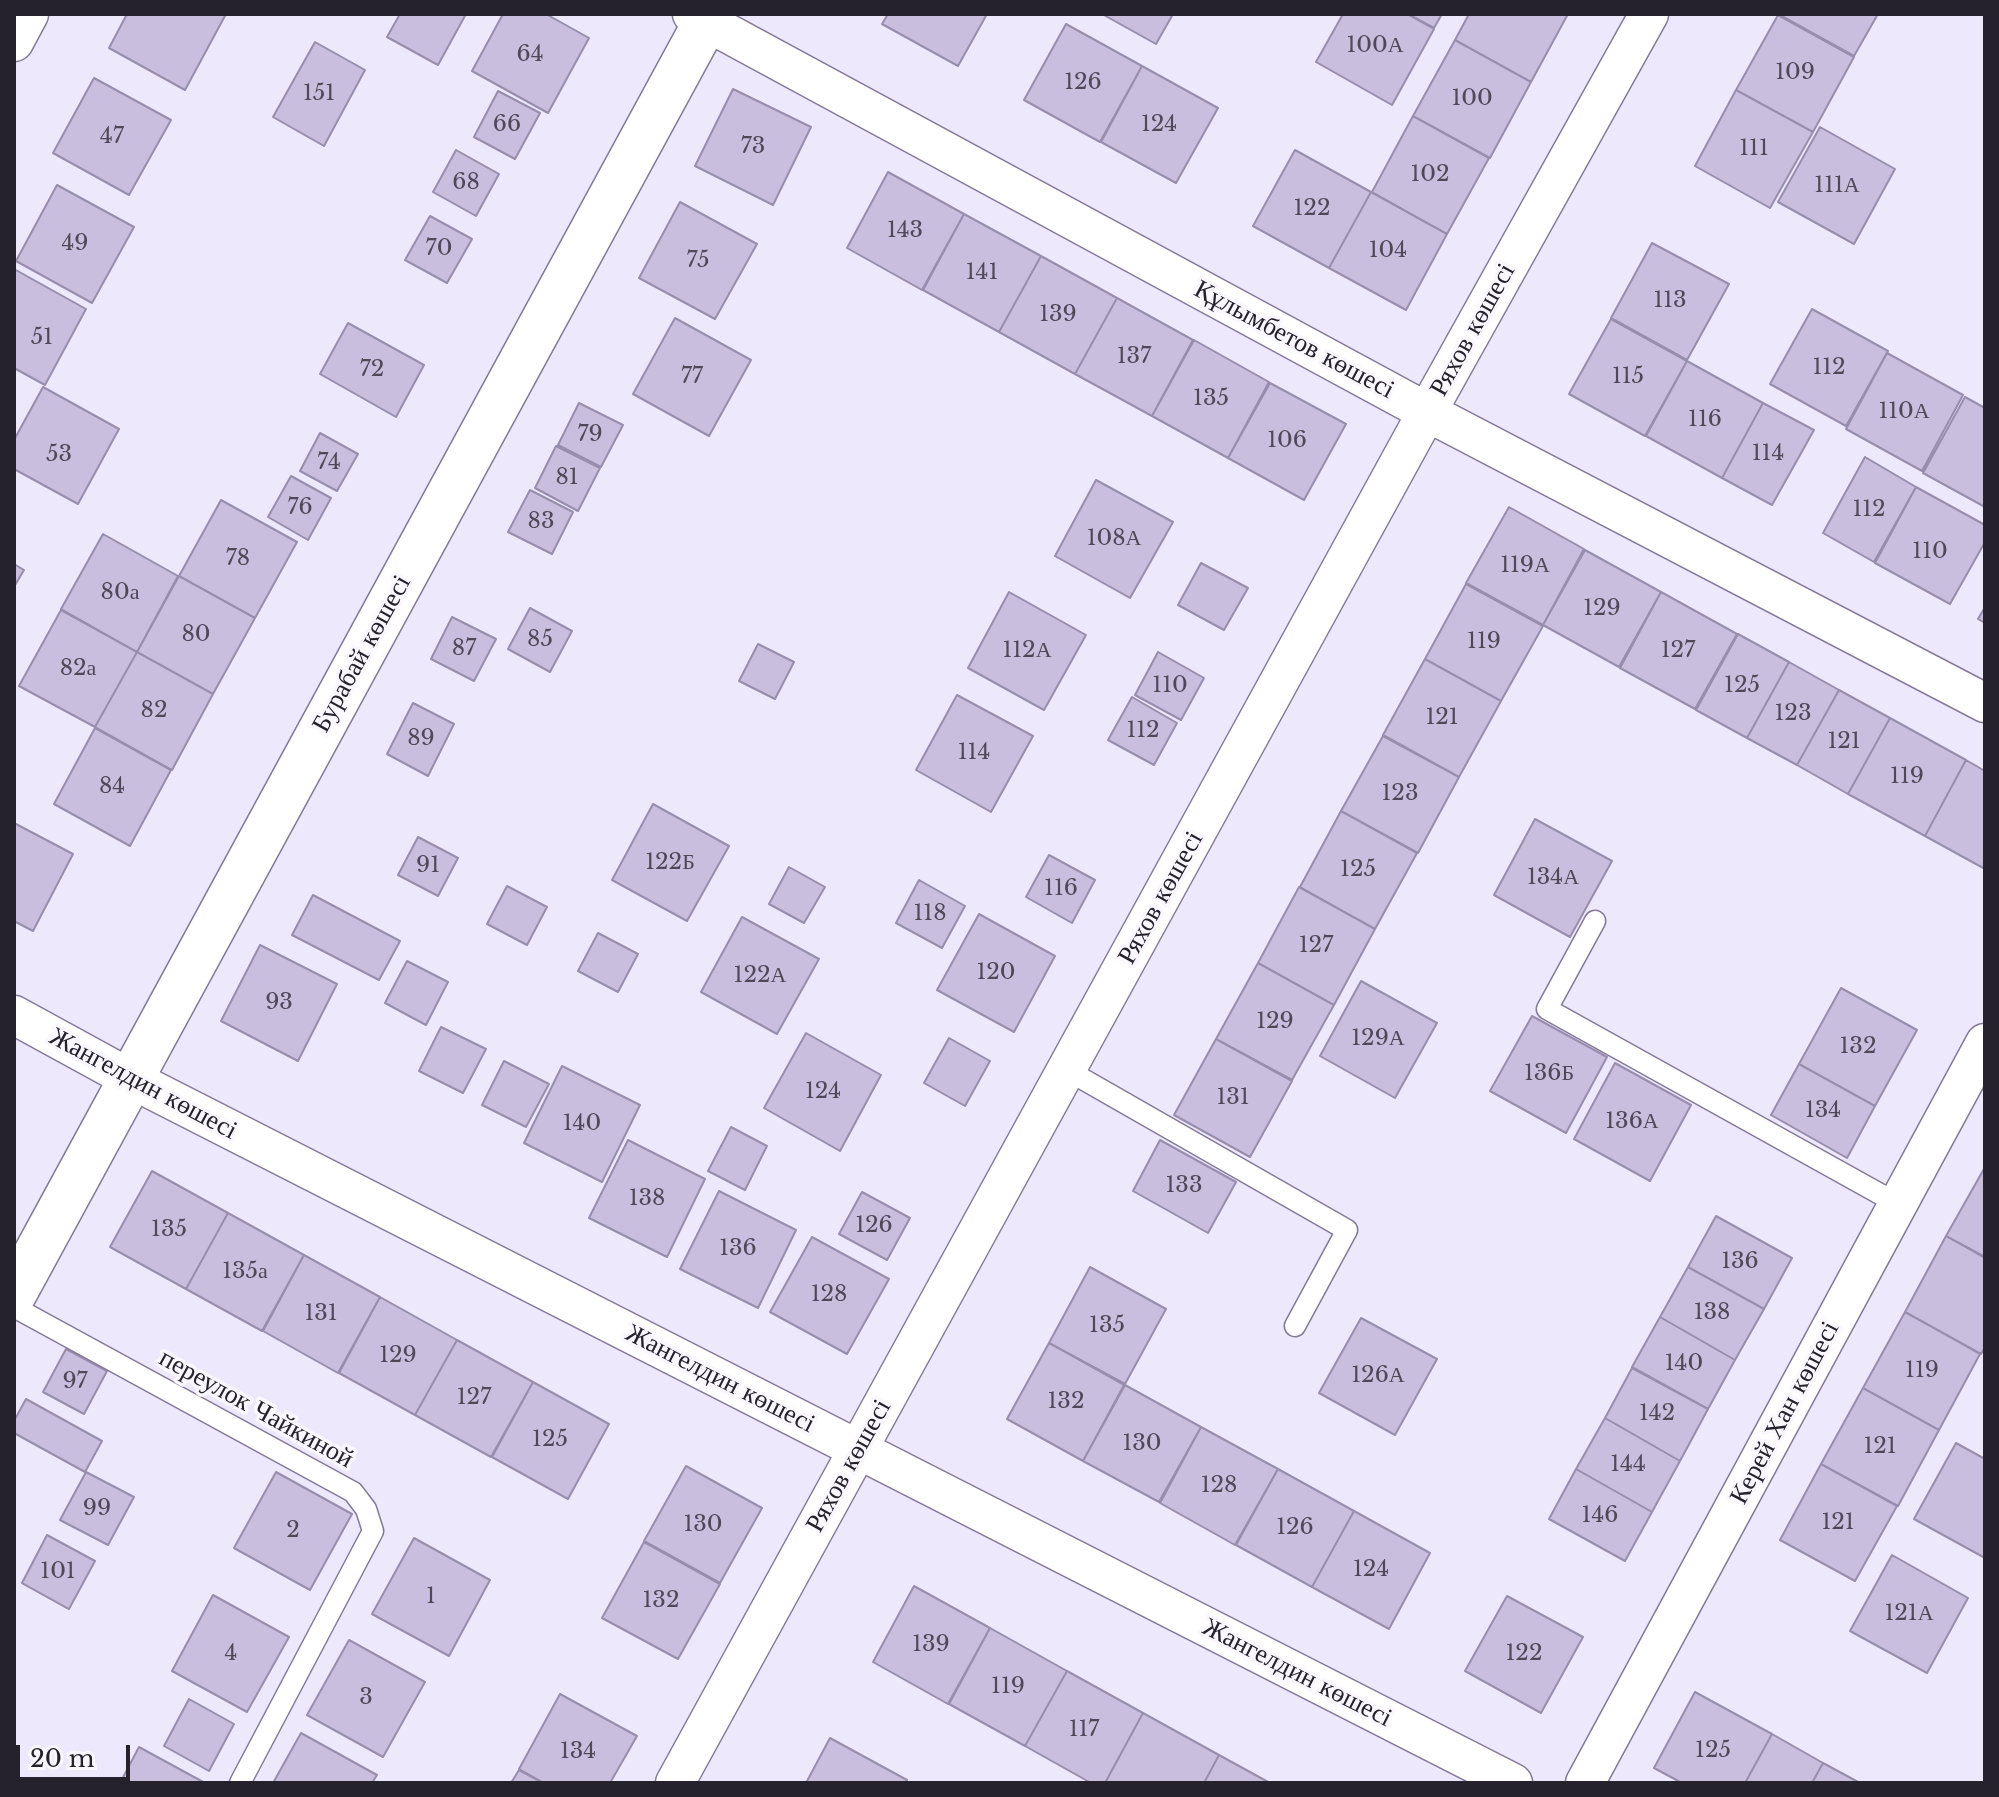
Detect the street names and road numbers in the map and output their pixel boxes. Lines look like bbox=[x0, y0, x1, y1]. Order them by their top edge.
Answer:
street label: Ряхов көшесі bbox=[1424, 258, 1522, 402]
street label: Құлымбетов көшесі bbox=[1189, 274, 1399, 406]
street label: Бурабай көшесі bbox=[306, 570, 418, 738]
street label: Ряхов көшесі bbox=[1112, 826, 1210, 970]
street label: Жангелдин көшесі bbox=[44, 1021, 242, 1147]
street label: Керей Хан көшесі bbox=[1724, 1316, 1846, 1510]
street label: Жангелдин көшесі bbox=[620, 1318, 820, 1440]
street label: переулок Чайкиной bbox=[154, 1343, 358, 1475]
street label: Ряхов көшесі bbox=[800, 1394, 898, 1538]
street label: Жангелдин көшесі bbox=[1197, 1612, 1397, 1734]

